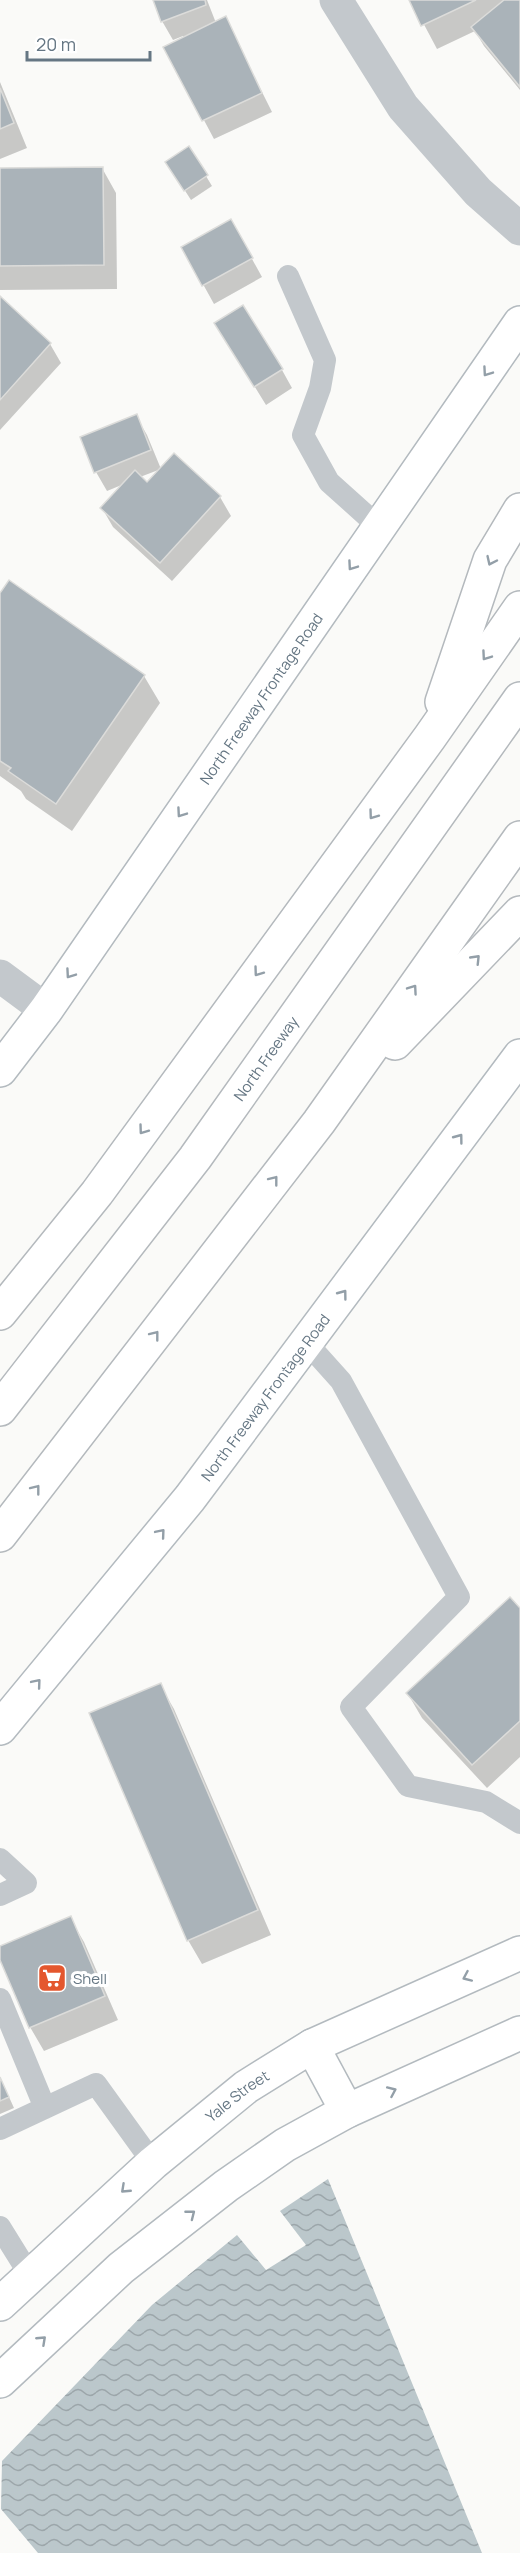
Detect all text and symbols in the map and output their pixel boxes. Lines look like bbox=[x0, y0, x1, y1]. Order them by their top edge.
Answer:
scale bar bbox=[27, 24, 150, 62]
text: 20 m bbox=[36, 32, 76, 56]
one-way arrow bbox=[483, 365, 494, 376]
one-way arrow bbox=[486, 554, 498, 565]
one-way arrow bbox=[348, 560, 359, 571]
street label: North Freeway Frontage Road bbox=[194, 609, 327, 788]
one-way arrow bbox=[482, 650, 493, 661]
one-way arrow bbox=[177, 807, 188, 818]
one-way arrow bbox=[369, 809, 380, 820]
one-way arrow bbox=[468, 956, 479, 967]
one-way arrow bbox=[254, 966, 265, 977]
one-way arrow bbox=[67, 967, 78, 978]
one-way arrow bbox=[406, 985, 417, 996]
street label: North Freeway bbox=[228, 1012, 303, 1105]
one-way arrow bbox=[139, 1123, 150, 1134]
one-way arrow bbox=[452, 1133, 463, 1144]
one-way arrow bbox=[267, 1176, 278, 1187]
one-way arrow bbox=[335, 1290, 346, 1301]
street label: North Freeway Frontage Road bbox=[196, 1309, 335, 1485]
one-way arrow bbox=[148, 1330, 159, 1341]
one-way arrow bbox=[28, 1485, 39, 1496]
one-way arrow bbox=[154, 1529, 165, 1540]
one-way arrow bbox=[30, 1679, 41, 1690]
supermarket icon: Shell bbox=[36, 1962, 68, 1994]
place label: Shell bbox=[73, 1968, 107, 1989]
one-way arrow bbox=[462, 1969, 473, 1981]
street label: Yale Street bbox=[201, 2065, 273, 2127]
one-way arrow bbox=[386, 2086, 397, 2098]
one-way arrow bbox=[122, 2182, 132, 2193]
one-way arrow bbox=[184, 2210, 195, 2221]
one-way arrow bbox=[35, 2337, 46, 2348]

